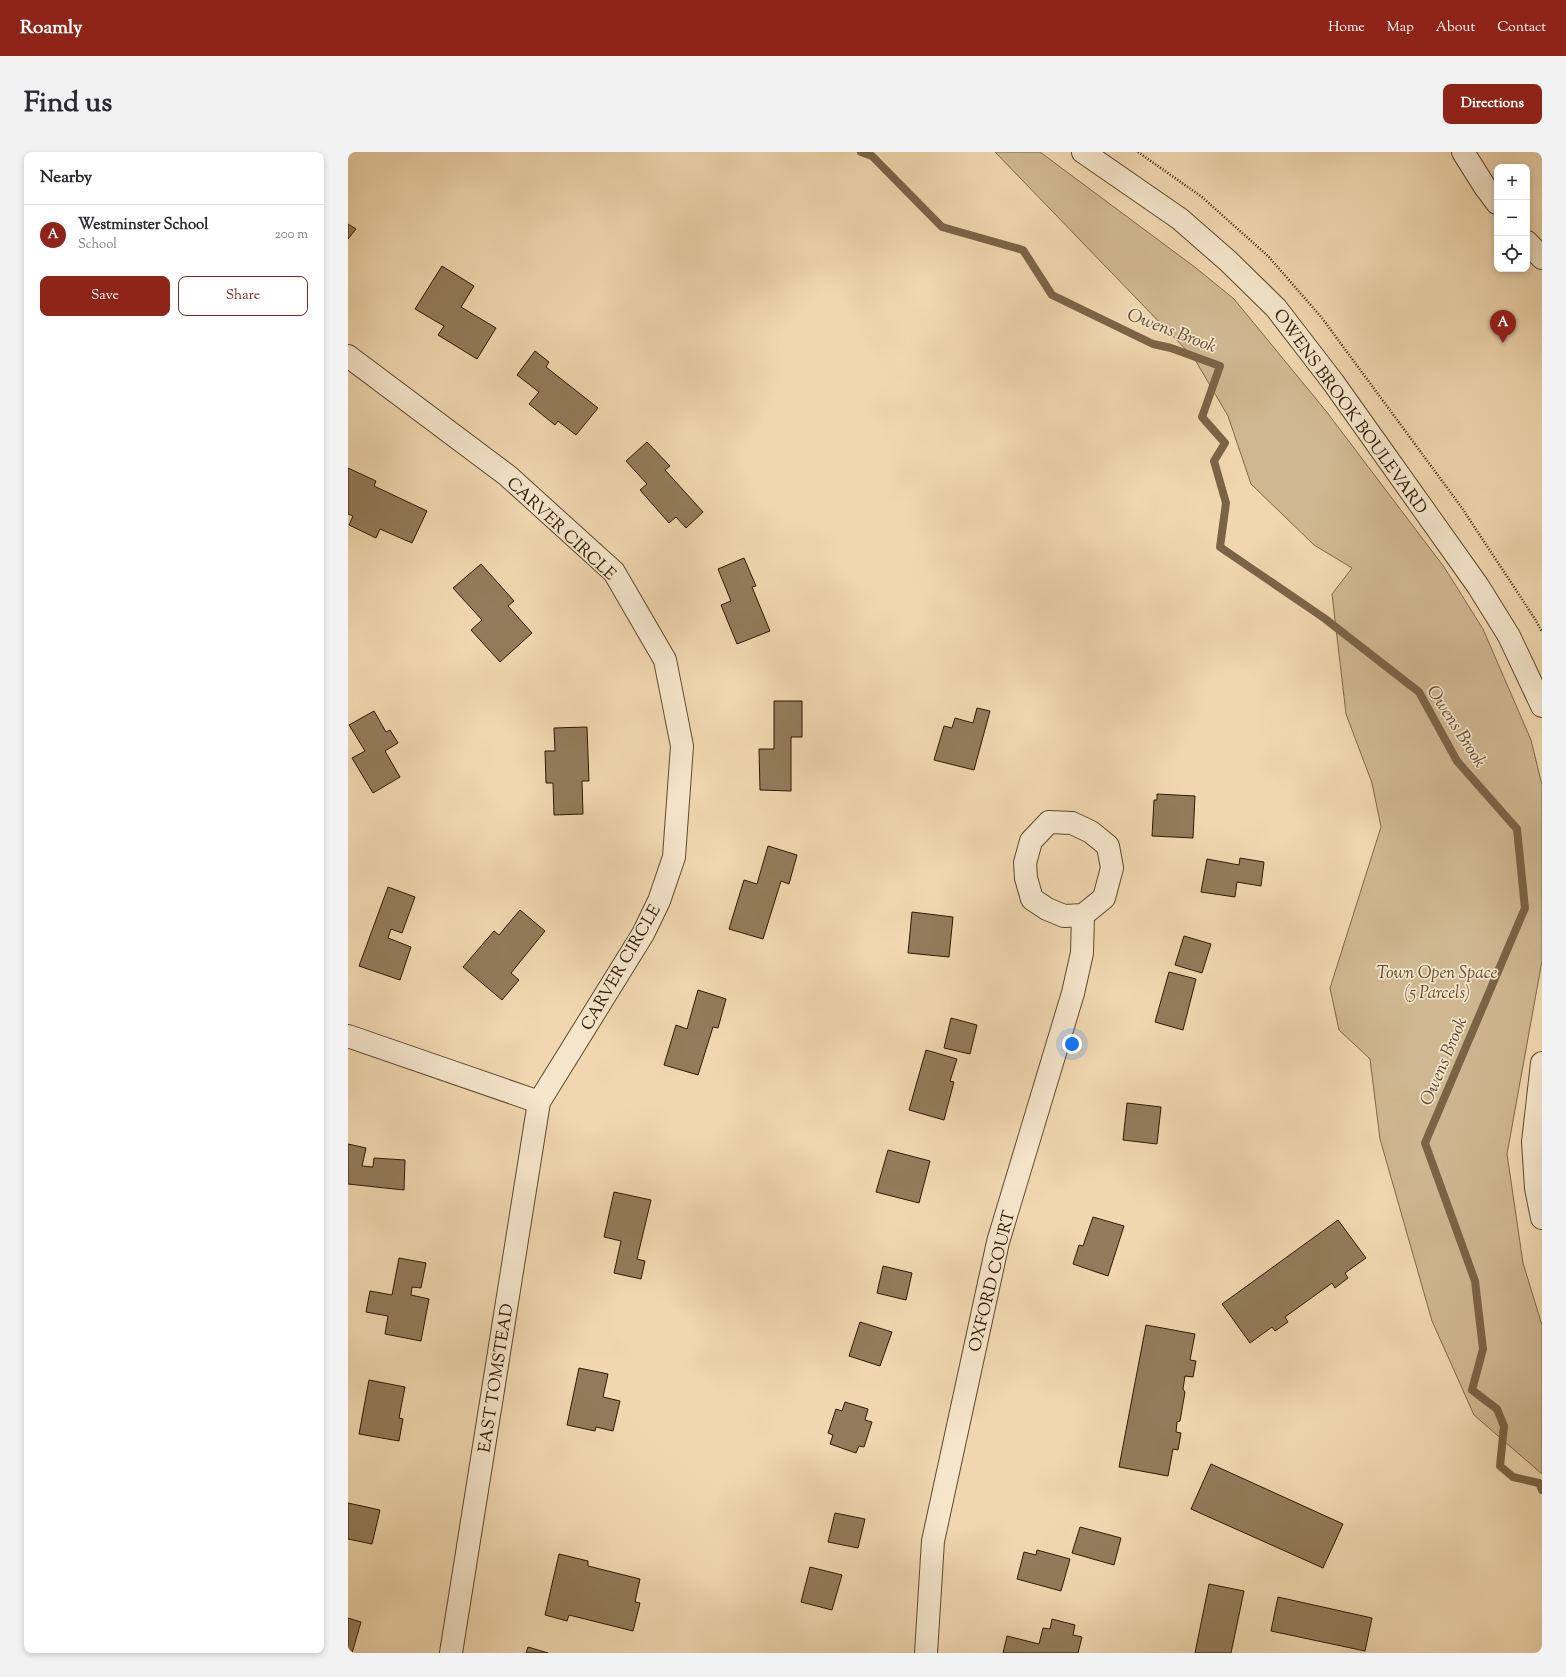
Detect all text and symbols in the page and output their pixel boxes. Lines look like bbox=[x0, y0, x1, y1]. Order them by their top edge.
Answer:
text: Roamly bbox=[20, 15, 83, 42]
text: Home bbox=[1328, 18, 1365, 38]
text: Map bbox=[1387, 18, 1414, 38]
text: About bbox=[1436, 18, 1475, 38]
text: Contact bbox=[1497, 18, 1546, 38]
text: Find us bbox=[24, 84, 112, 124]
button: Directions bbox=[1443, 84, 1542, 124]
map controls bbox=[1494, 164, 1530, 272]
button: + bbox=[1494, 164, 1530, 200]
text: Nearby bbox=[40, 166, 92, 190]
button: − bbox=[1494, 200, 1530, 236]
text: Westminster School bbox=[78, 215, 208, 236]
text: A bbox=[48, 226, 58, 244]
text: 200 m bbox=[275, 226, 308, 244]
text: School bbox=[78, 236, 117, 254]
button: locate bbox=[1494, 236, 1530, 272]
button: Save bbox=[40, 276, 170, 316]
button: Share bbox=[178, 276, 308, 316]
water label: Owens Brook bbox=[1123, 303, 1220, 361]
street label: OWENS BROOK BOULEVARD bbox=[1267, 305, 1432, 520]
pin: A bbox=[1490, 310, 1516, 343]
street label: CARVER CIRCLE bbox=[501, 472, 621, 587]
water label: Owens Brook bbox=[1419, 681, 1492, 773]
street label: CARVER CIRCLE bbox=[576, 901, 668, 1035]
park label: Town Open Space (5 Parcels) bbox=[1377, 962, 1498, 1006]
water label: Owens Brook bbox=[1415, 1014, 1475, 1110]
your location bbox=[1062, 1034, 1082, 1054]
street label: OXFORD COURT bbox=[964, 1208, 1022, 1355]
street label: EAST TOMSTEAD bbox=[473, 1302, 521, 1455]

